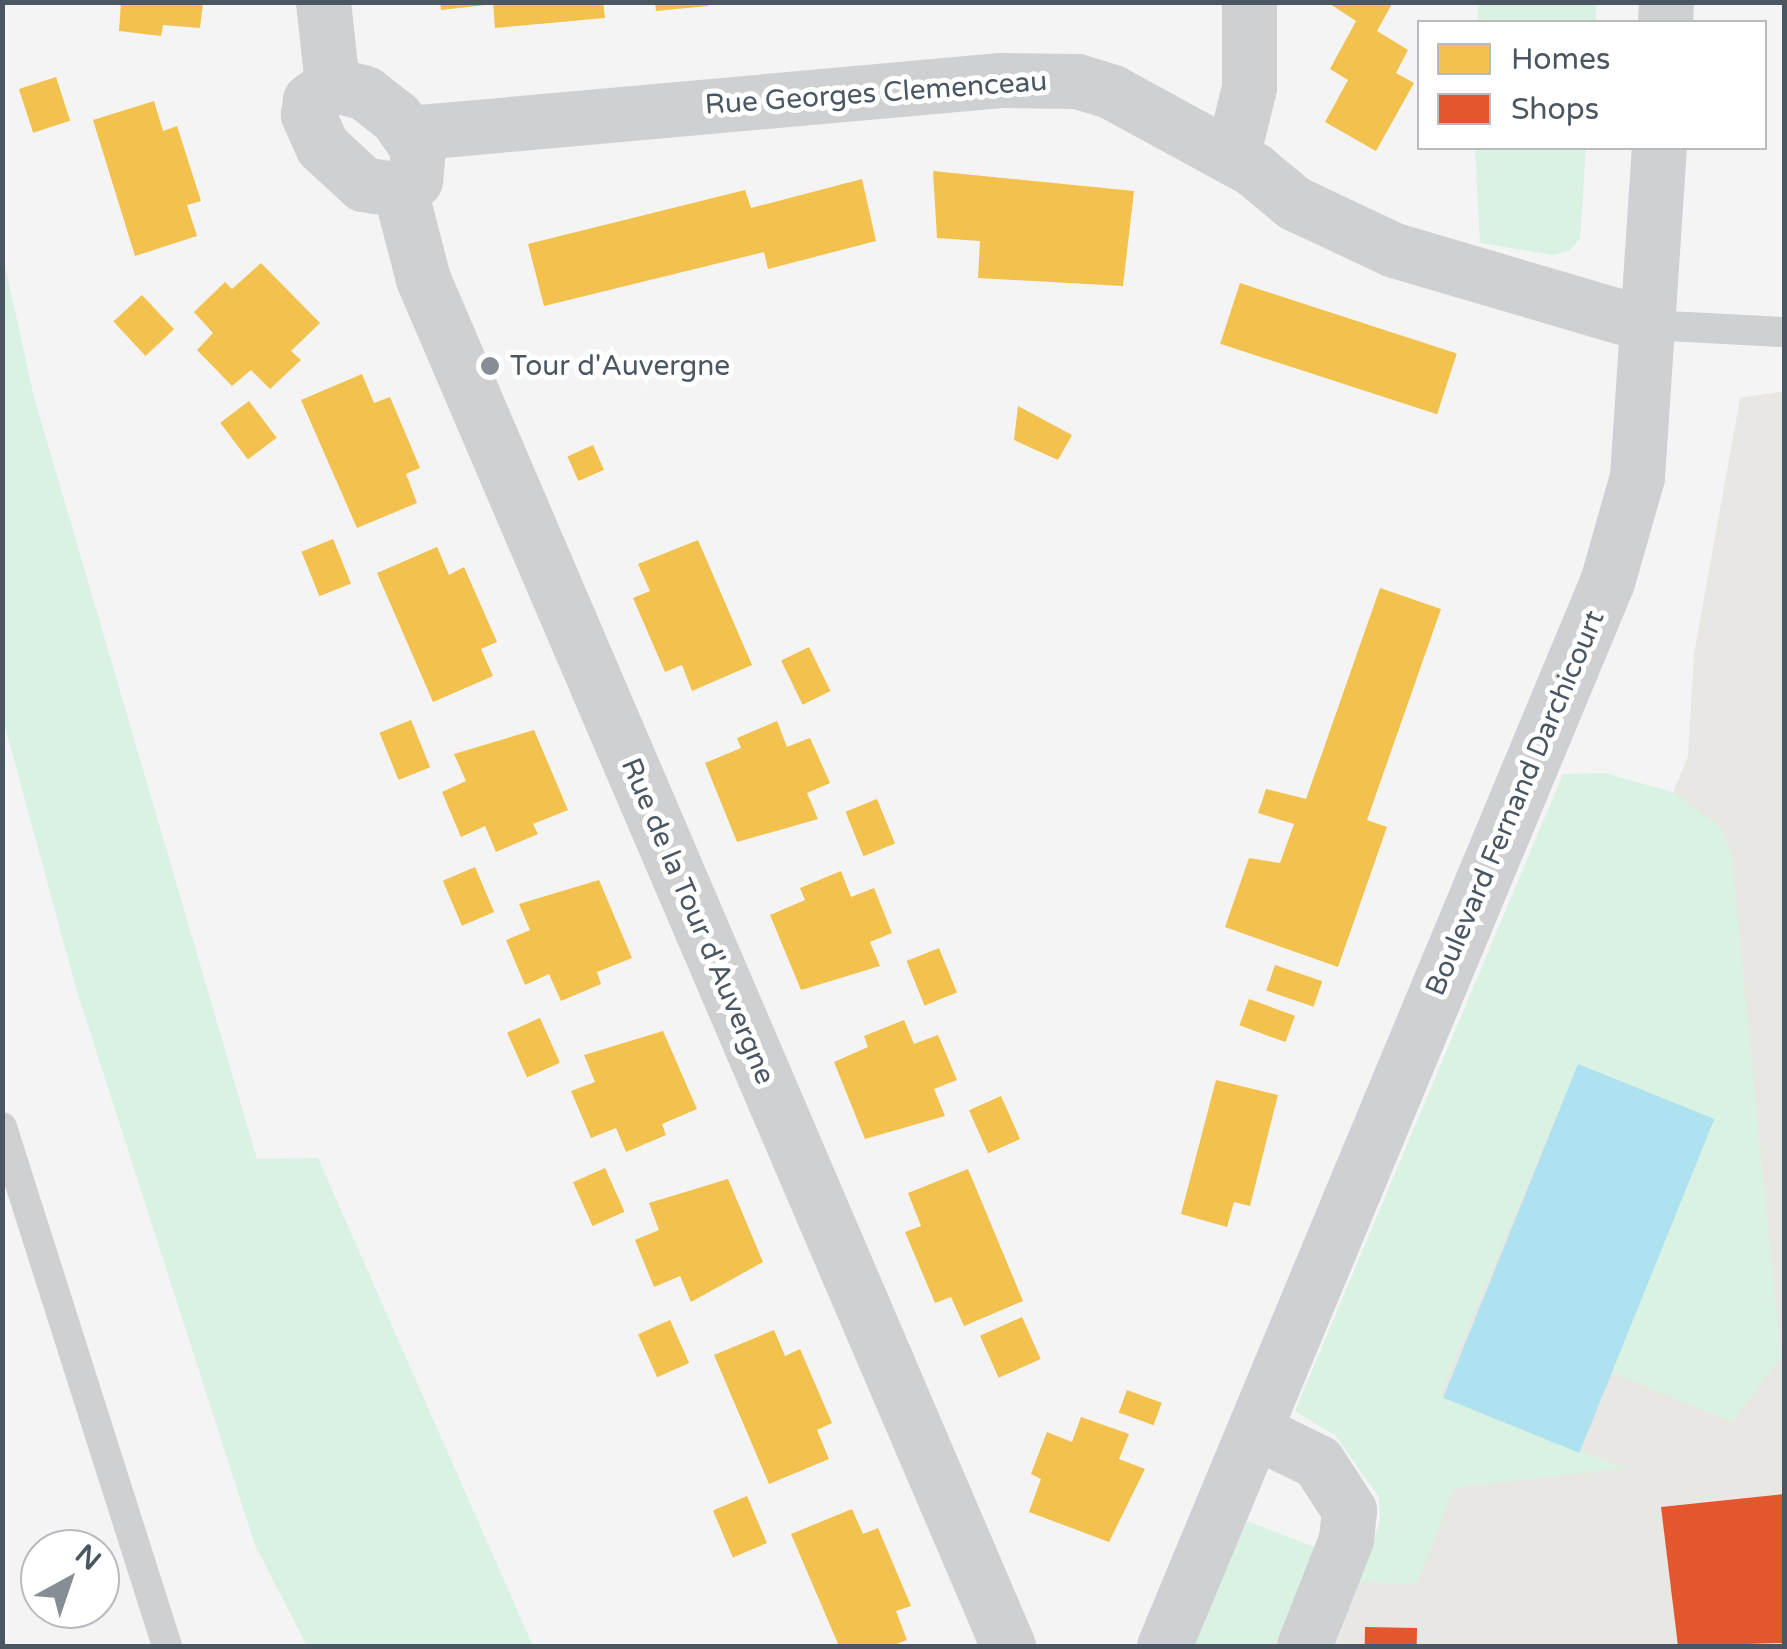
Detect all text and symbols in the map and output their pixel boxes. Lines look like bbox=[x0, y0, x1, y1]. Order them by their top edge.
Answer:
legend bbox=[1417, 20, 1767, 150]
text: Homes bbox=[1511, 41, 1610, 78]
street label: Rue Georges Clemenceau bbox=[704, 64, 1048, 122]
text: Shops bbox=[1511, 91, 1599, 128]
place label: Tour d'Auvergne bbox=[510, 349, 730, 383]
marker: Tour d'Auvergne bbox=[479, 355, 501, 377]
street label: Boulevard Fernand Darchicourt bbox=[1418, 605, 1612, 1001]
street label: Rue de la Tour d'Auvergne bbox=[614, 753, 782, 1089]
north arrow bbox=[20, 1529, 120, 1629]
text: N bbox=[68, 1537, 108, 1578]

